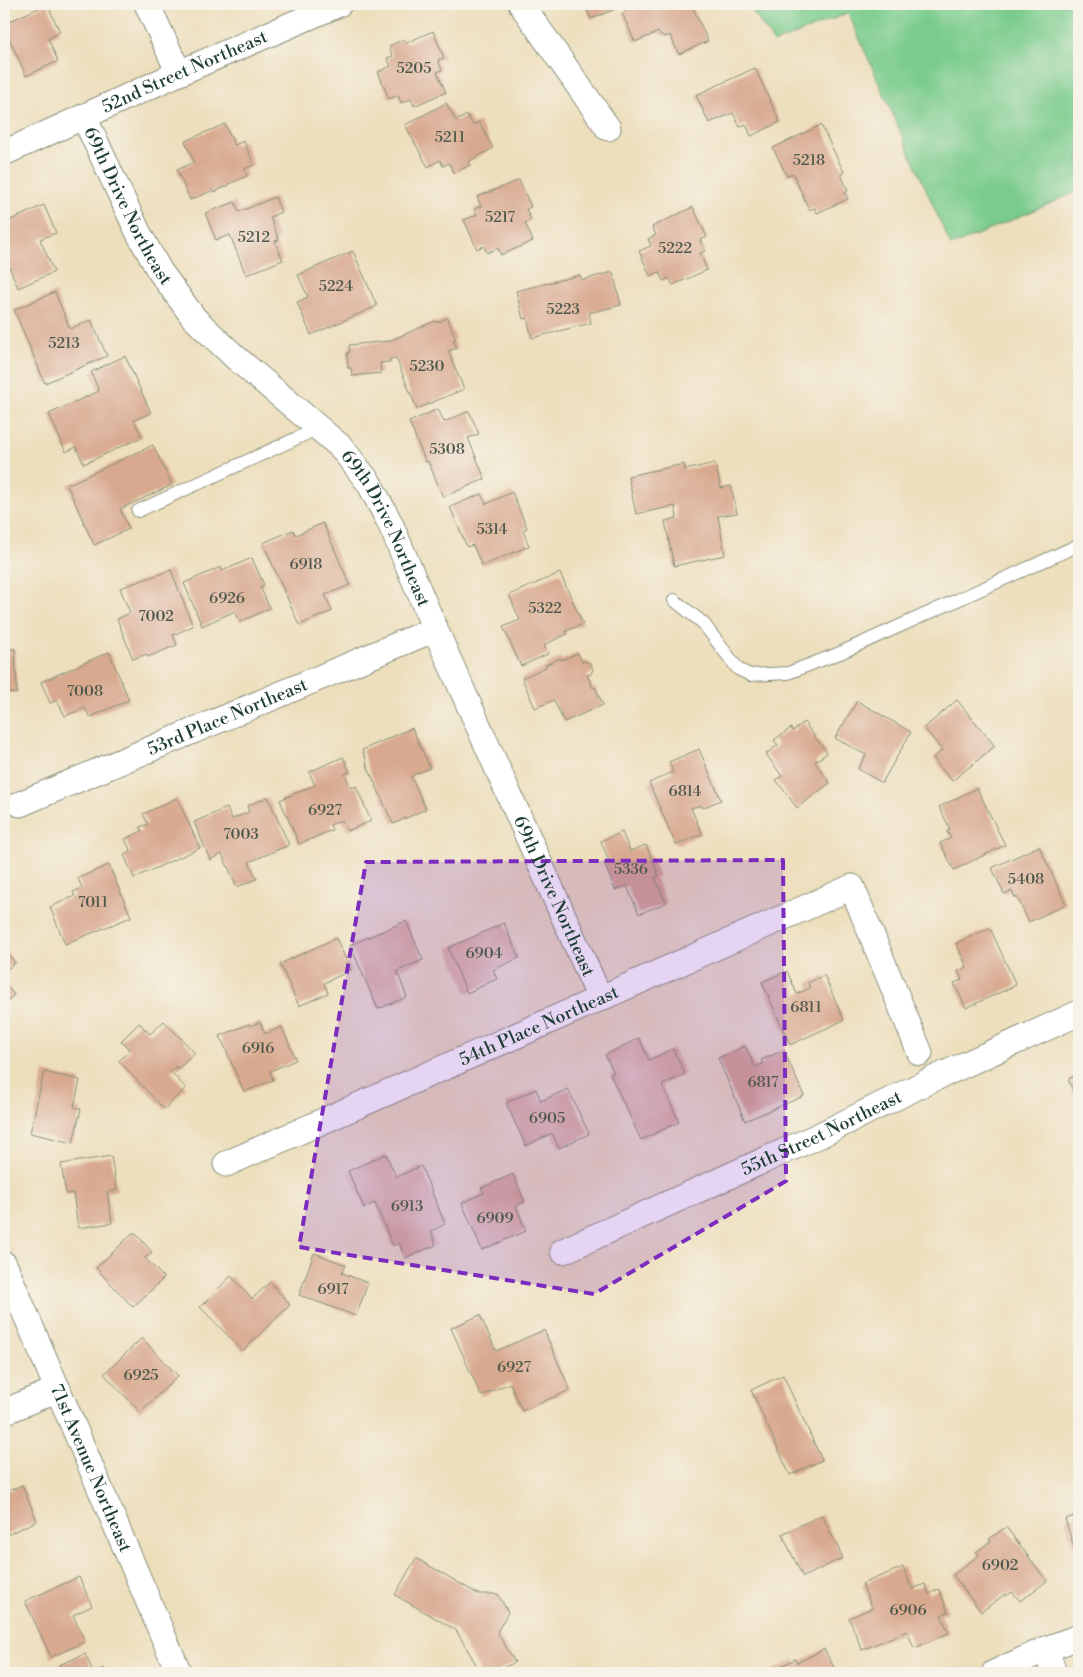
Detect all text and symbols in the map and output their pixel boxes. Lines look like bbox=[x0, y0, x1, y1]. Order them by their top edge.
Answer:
street label: 52nd Street Northeast bbox=[98, 25, 271, 118]
house number: 5205 bbox=[396, 59, 432, 78]
street label: 69th Drive Northeast bbox=[79, 123, 178, 290]
house number: 5211 bbox=[435, 128, 466, 147]
house number: 5218 bbox=[793, 151, 825, 170]
house number: 5217 bbox=[485, 208, 516, 227]
house number: 5212 bbox=[238, 228, 270, 247]
house number: 5222 bbox=[658, 239, 692, 258]
house number: 5224 bbox=[319, 277, 353, 296]
house number: 5223 bbox=[546, 300, 580, 319]
house number: 5213 bbox=[48, 334, 80, 353]
house number: 5230 bbox=[409, 357, 445, 376]
house number: 5308 bbox=[429, 440, 465, 459]
street label: 69th Drive Northeast bbox=[336, 445, 436, 611]
house number: 5314 bbox=[477, 520, 508, 539]
house number: 6918 bbox=[289, 555, 323, 574]
house number: 6926 bbox=[209, 589, 245, 608]
house number: 5322 bbox=[528, 599, 562, 618]
house number: 7002 bbox=[138, 607, 174, 626]
street label: 53rd Place Northeast bbox=[144, 672, 311, 761]
house number: 7008 bbox=[67, 682, 103, 701]
house number: 6814 bbox=[669, 782, 701, 801]
house number: 6927 bbox=[308, 801, 343, 820]
street label: 69th Drive Northeast bbox=[508, 812, 601, 981]
house number: 7003 bbox=[223, 825, 259, 844]
house number: 5336 bbox=[614, 860, 648, 879]
house number: 5408 bbox=[1008, 870, 1044, 889]
house number: 7011 bbox=[78, 893, 109, 912]
house number: 6904 bbox=[465, 944, 503, 963]
street label: 54th Place Northeast bbox=[455, 980, 623, 1071]
house number: 6811 bbox=[790, 998, 822, 1017]
house number: 6916 bbox=[242, 1039, 274, 1058]
house number: 6817 bbox=[747, 1073, 779, 1092]
street label: 55th Street Northeast bbox=[737, 1085, 906, 1181]
house number: 6905 bbox=[529, 1109, 565, 1128]
house number: 6913 bbox=[391, 1197, 423, 1216]
house number: 6909 bbox=[476, 1209, 514, 1228]
house number: 6917 bbox=[318, 1280, 349, 1299]
house number: 6927 bbox=[497, 1358, 532, 1377]
house number: 6925 bbox=[124, 1366, 159, 1385]
street label: 71st Avenue Northeast bbox=[45, 1381, 138, 1556]
house number: 6902 bbox=[982, 1556, 1018, 1575]
house number: 6906 bbox=[889, 1601, 927, 1620]

